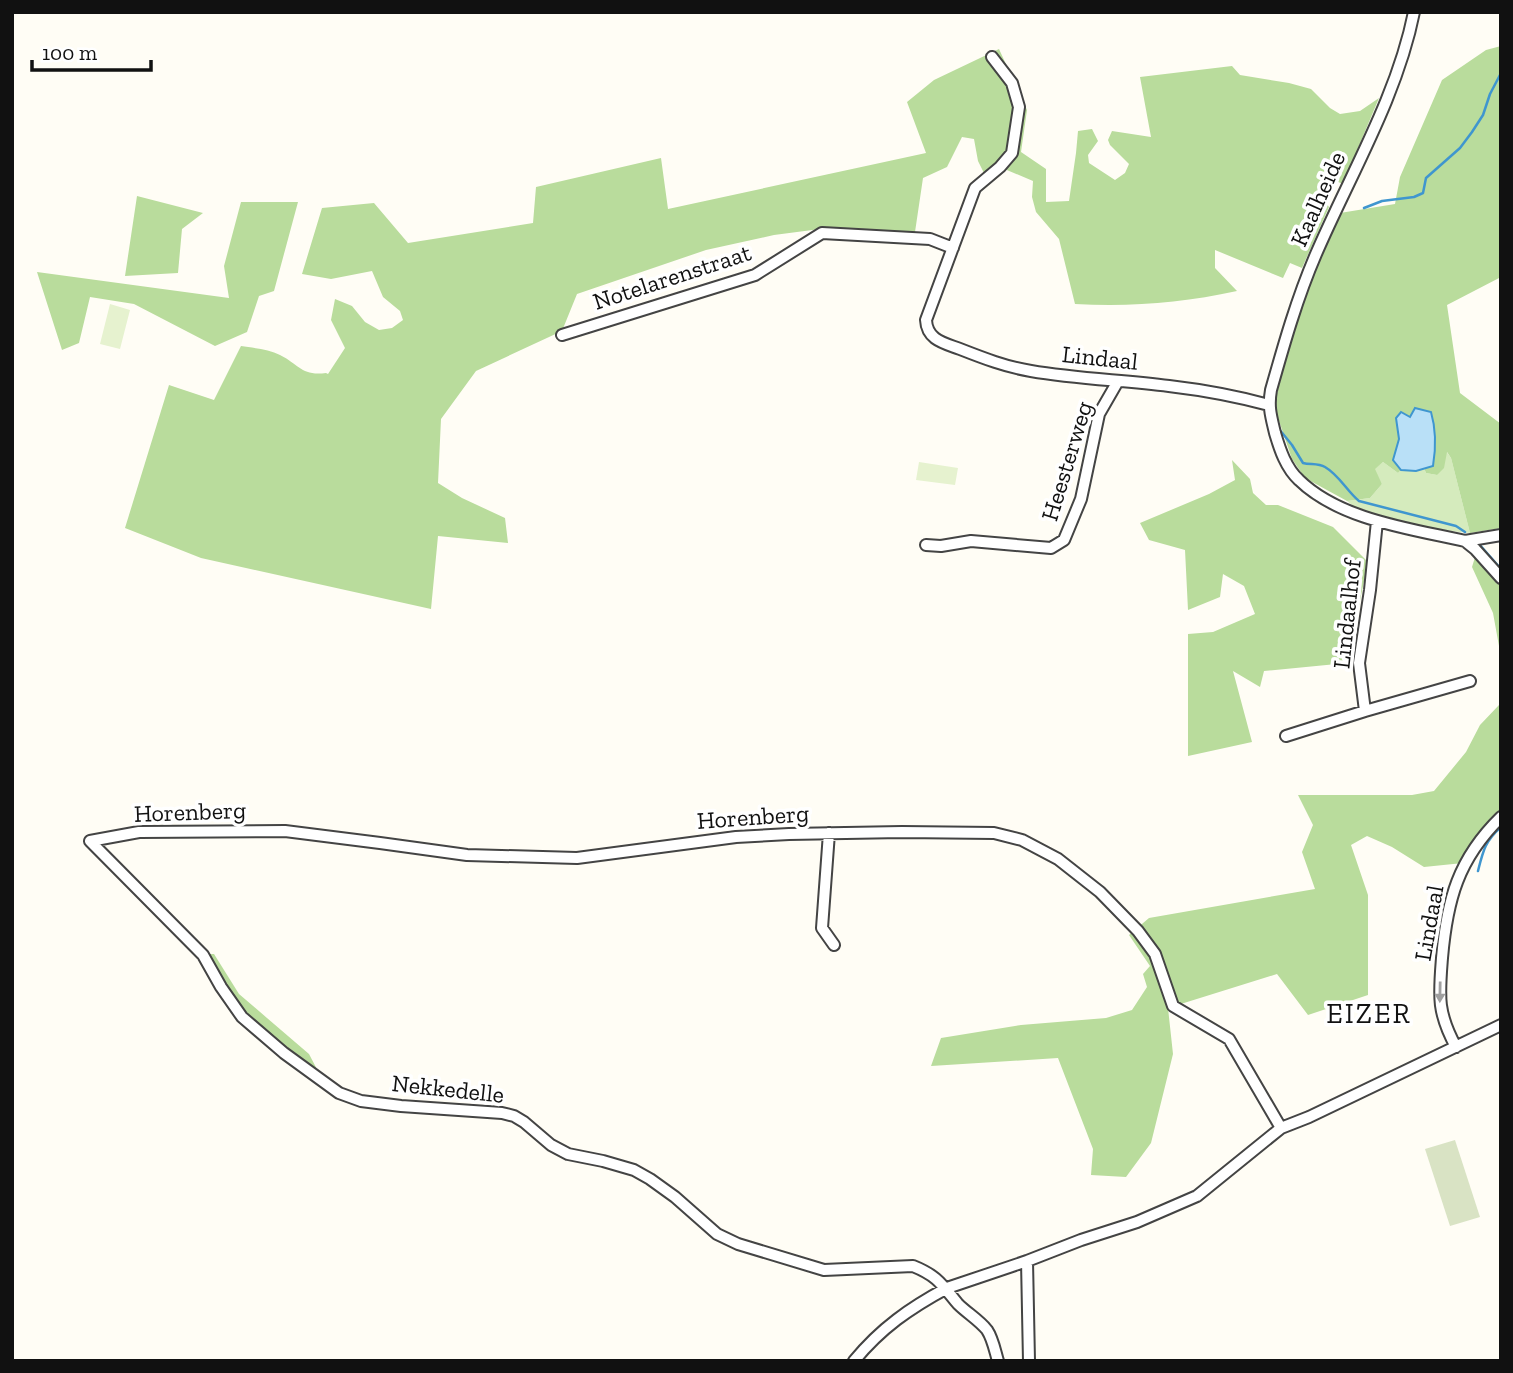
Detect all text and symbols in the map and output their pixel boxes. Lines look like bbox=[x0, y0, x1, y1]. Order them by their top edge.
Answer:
scale bar bbox=[32, 28, 150, 72]
text: 100 m bbox=[42, 40, 97, 65]
street label: Kaalheide bbox=[1284, 147, 1351, 251]
street label: Notelarenstraat bbox=[589, 237, 755, 316]
street label: Lindaal bbox=[1061, 339, 1140, 376]
street label: Heesterweg bbox=[1035, 398, 1098, 524]
street label: Lindaalhof bbox=[1326, 556, 1367, 670]
street label: Horenberg bbox=[133, 795, 247, 828]
street label: Horenberg bbox=[696, 798, 810, 835]
street label: Lindaal bbox=[1408, 883, 1449, 963]
one-way arrow bbox=[1435, 981, 1446, 1003]
district label: EIZER bbox=[1326, 997, 1412, 1030]
street label: Nekkedelle bbox=[390, 1068, 506, 1109]

